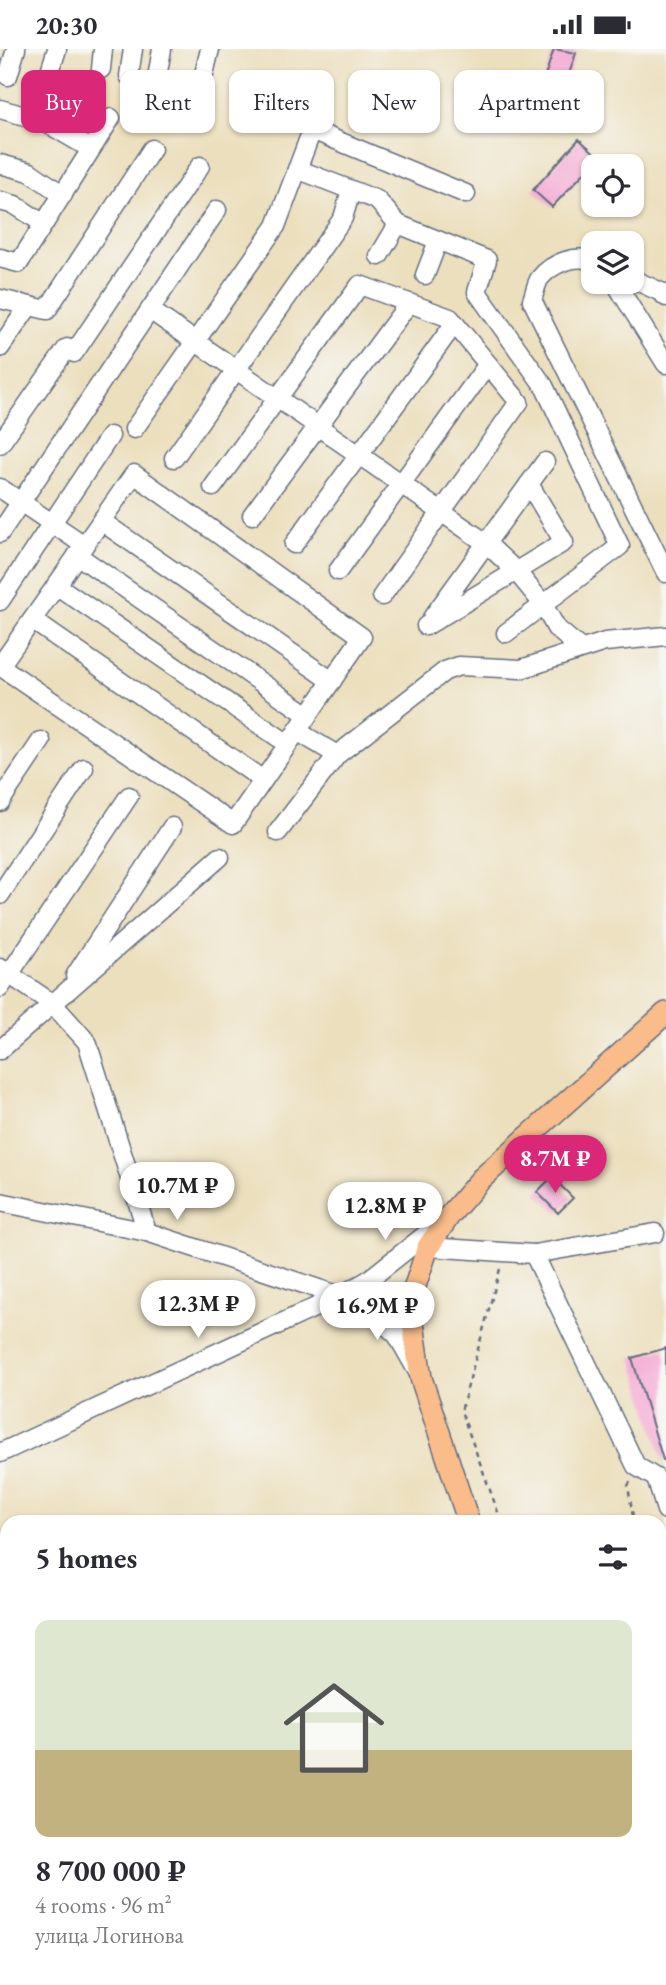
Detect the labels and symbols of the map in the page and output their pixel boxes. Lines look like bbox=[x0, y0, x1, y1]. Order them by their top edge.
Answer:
pin: 8.7M ₽ bbox=[498, 1135, 612, 1195]
pin: 10.7M ₽ bbox=[112, 1163, 242, 1222]
pin: 12.8M ₽ bbox=[320, 1183, 450, 1242]
pin: 12.3M ₽ bbox=[133, 1281, 263, 1340]
pin: 16.9M ₽ bbox=[312, 1283, 442, 1342]

